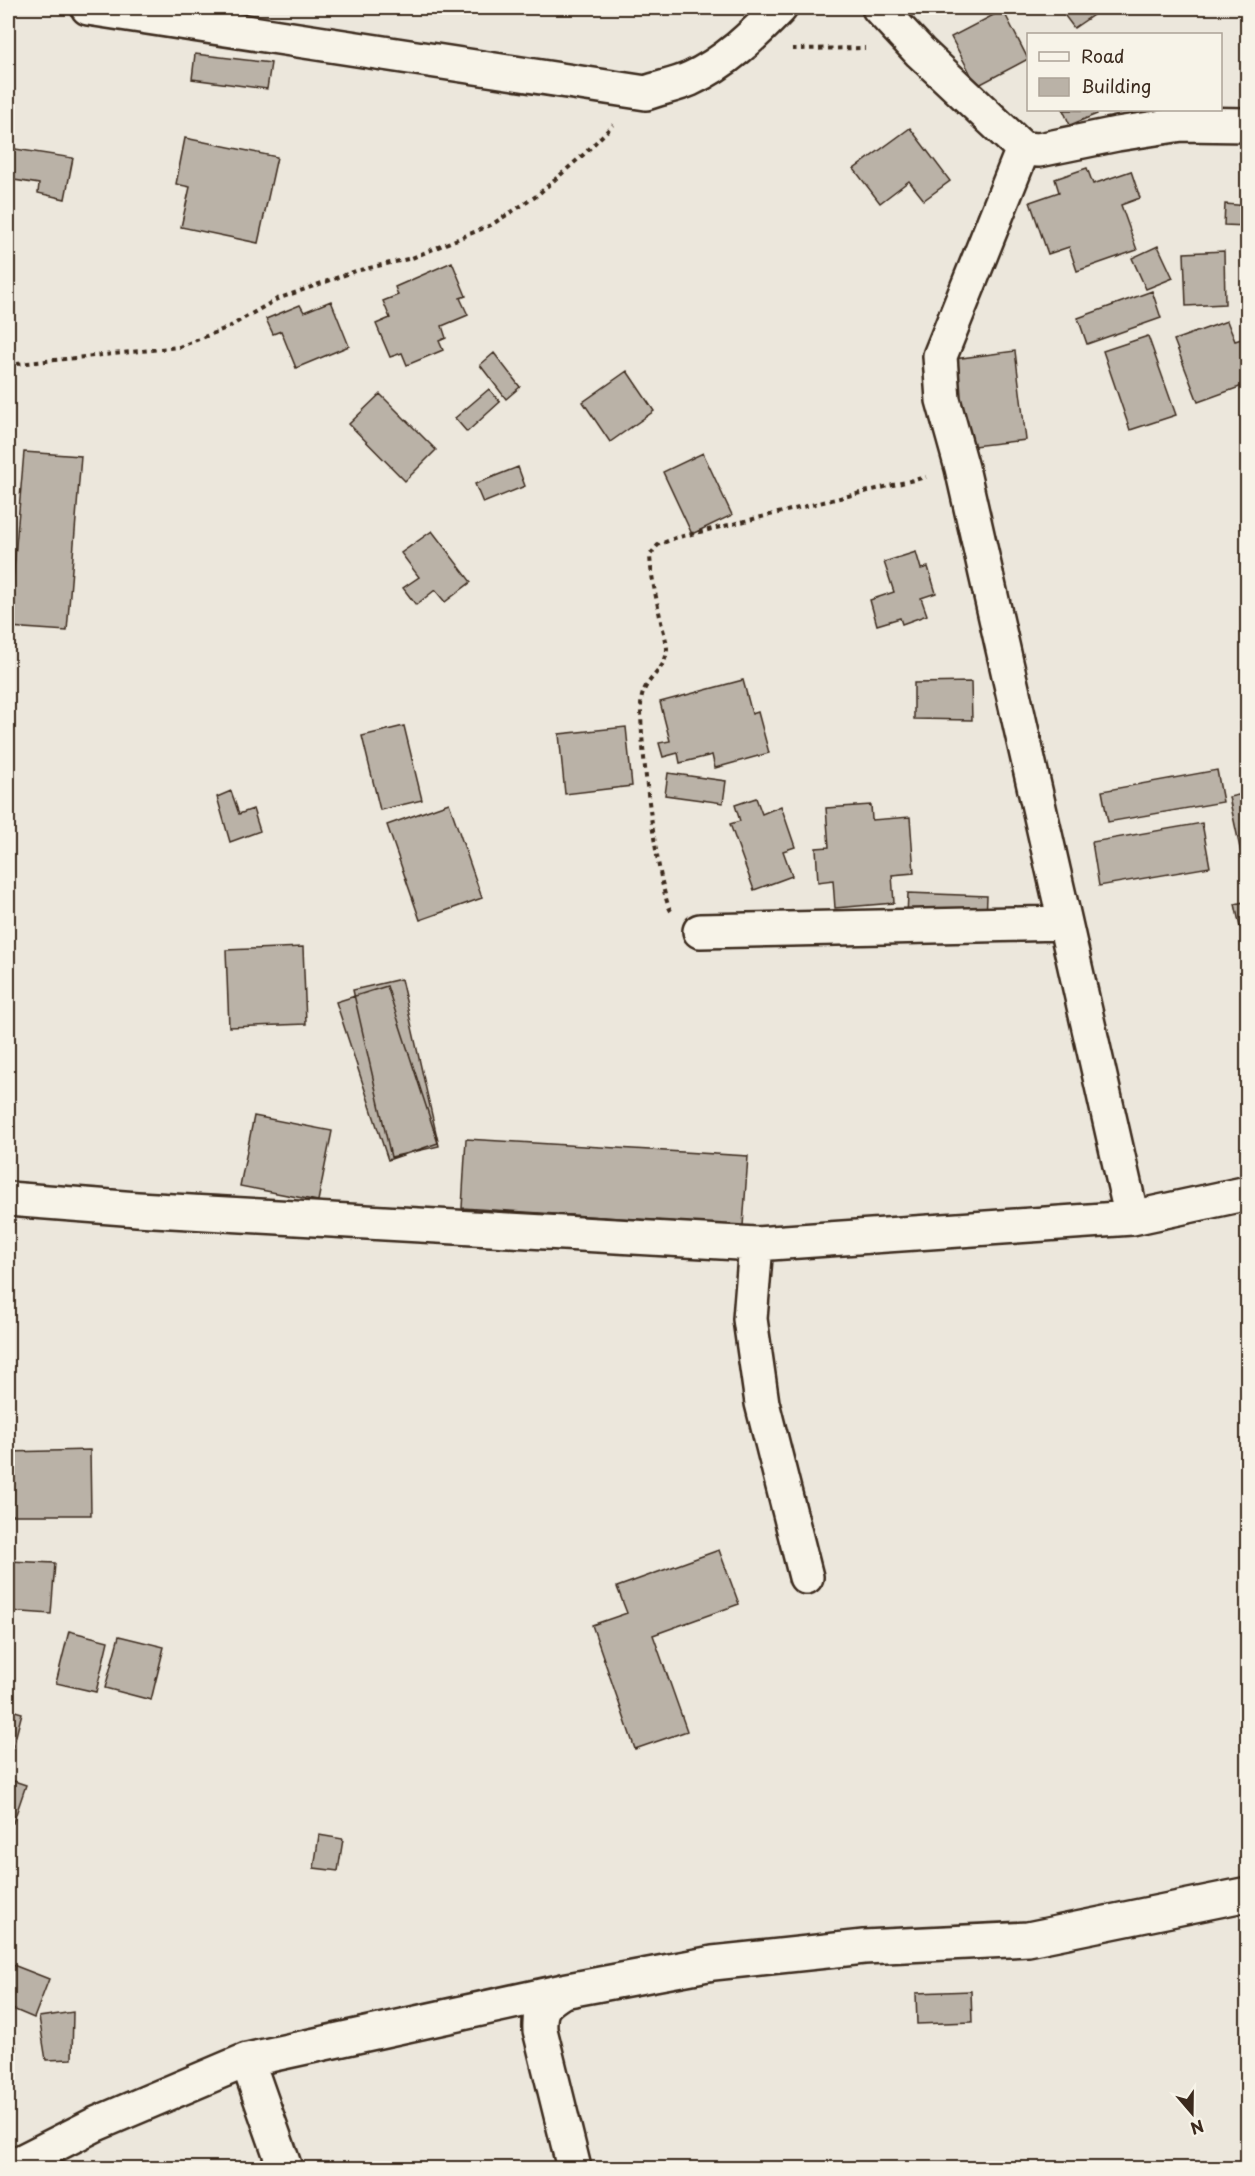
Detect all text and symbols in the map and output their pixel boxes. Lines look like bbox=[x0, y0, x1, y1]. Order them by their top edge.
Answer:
legend bbox=[1027, 33, 1222, 111]
text: Road bbox=[1081, 42, 1125, 69]
text: Building bbox=[1081, 72, 1151, 99]
north arrow bbox=[1162, 2083, 1222, 2143]
text: N bbox=[1187, 2115, 1208, 2141]

